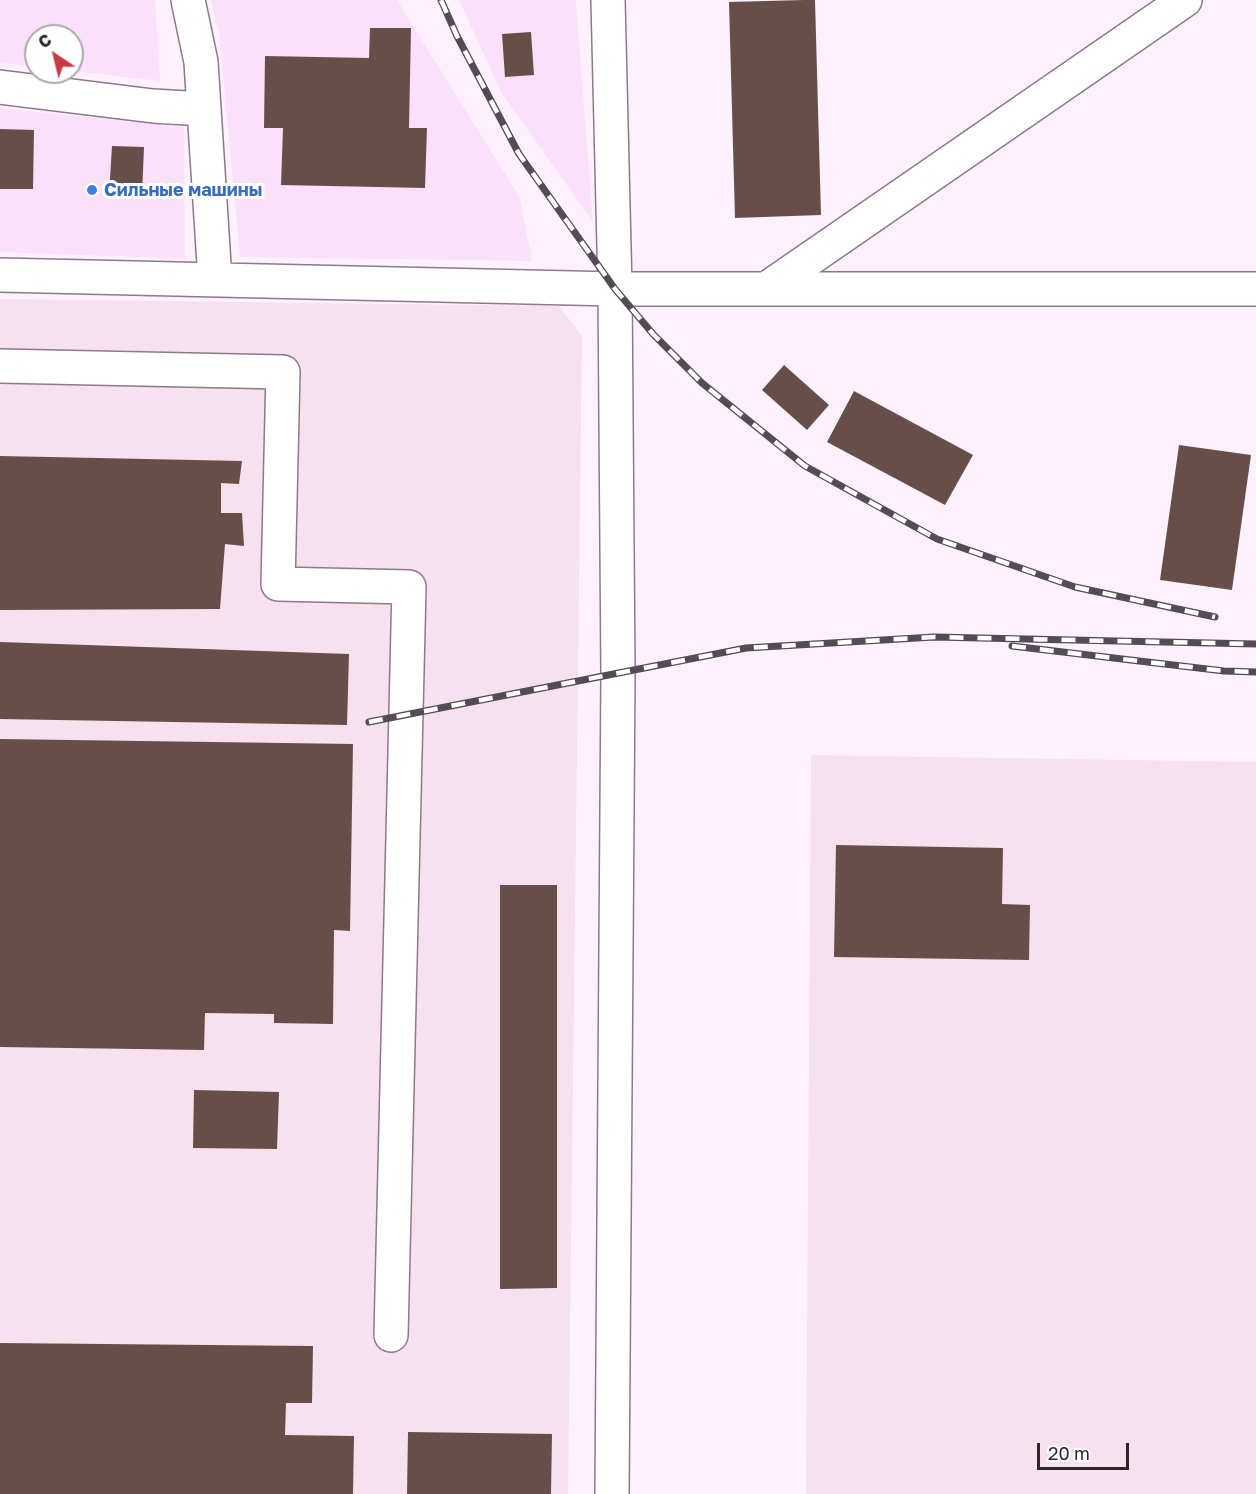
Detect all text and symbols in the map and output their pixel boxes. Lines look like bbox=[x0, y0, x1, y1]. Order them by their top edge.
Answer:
north arrow bbox=[24, 24, 84, 84]
text: С bbox=[34, 29, 55, 52]
place label: Сильные машины bbox=[104, 179, 262, 201]
marker: Сильные машины bbox=[85, 183, 99, 197]
scale bar bbox=[1040, 1431, 1132, 1469]
text: 20 m bbox=[1048, 1442, 1090, 1464]

